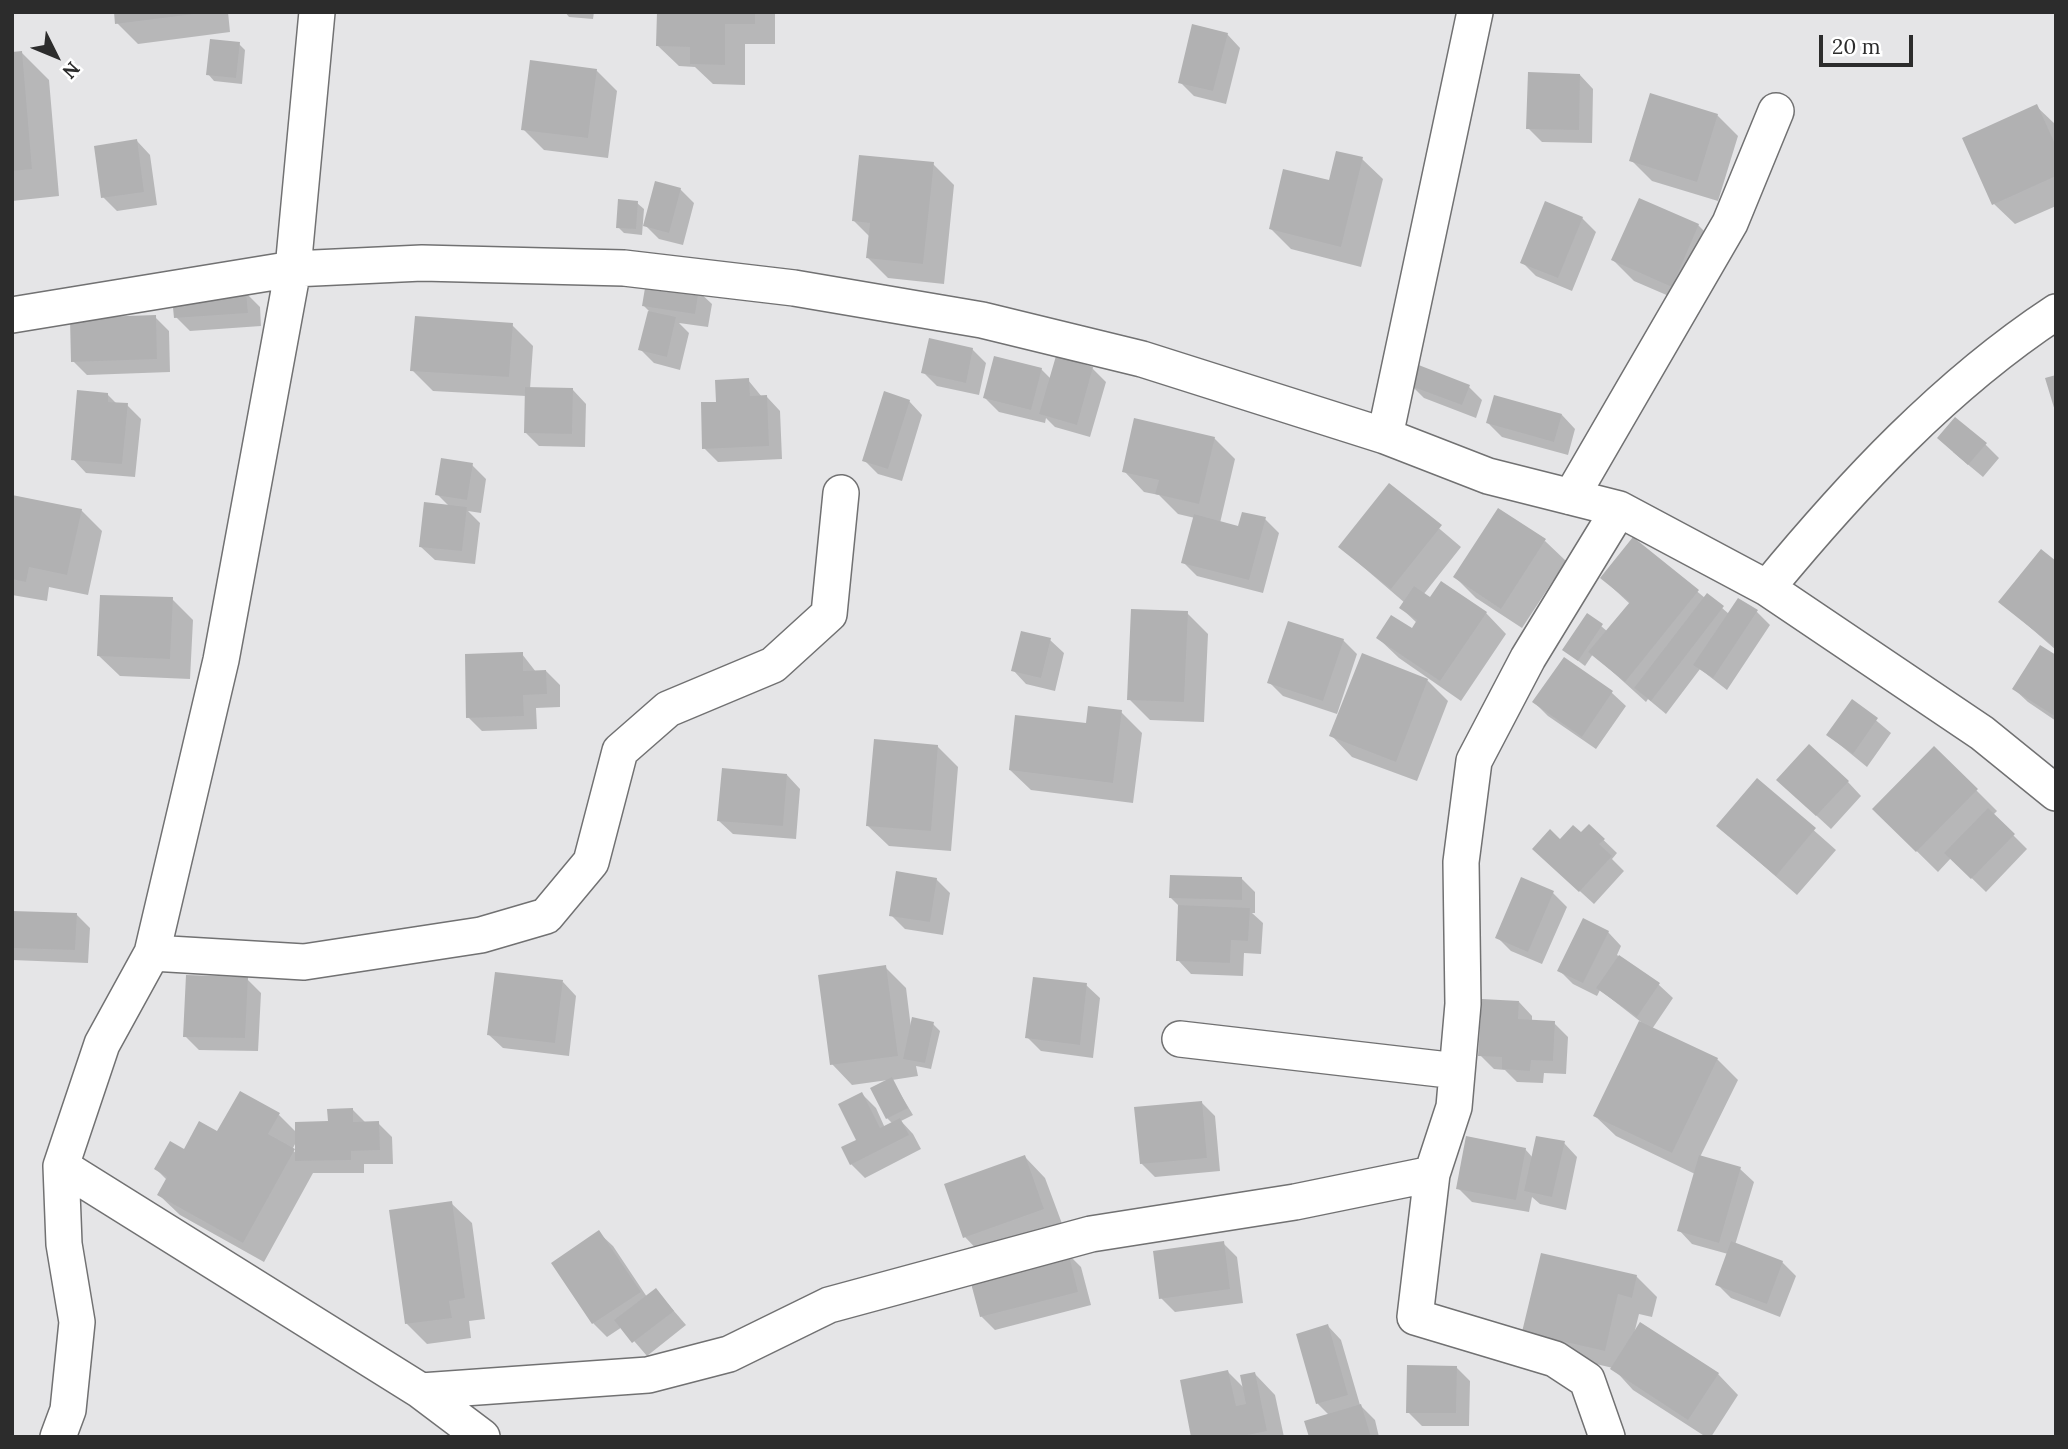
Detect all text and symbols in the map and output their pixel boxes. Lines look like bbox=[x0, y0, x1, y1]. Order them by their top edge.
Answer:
north arrow bbox=[21, 21, 91, 91]
scale bar bbox=[1823, 21, 1918, 65]
text: 20 m bbox=[1832, 33, 1881, 60]
text: N bbox=[58, 57, 85, 84]

